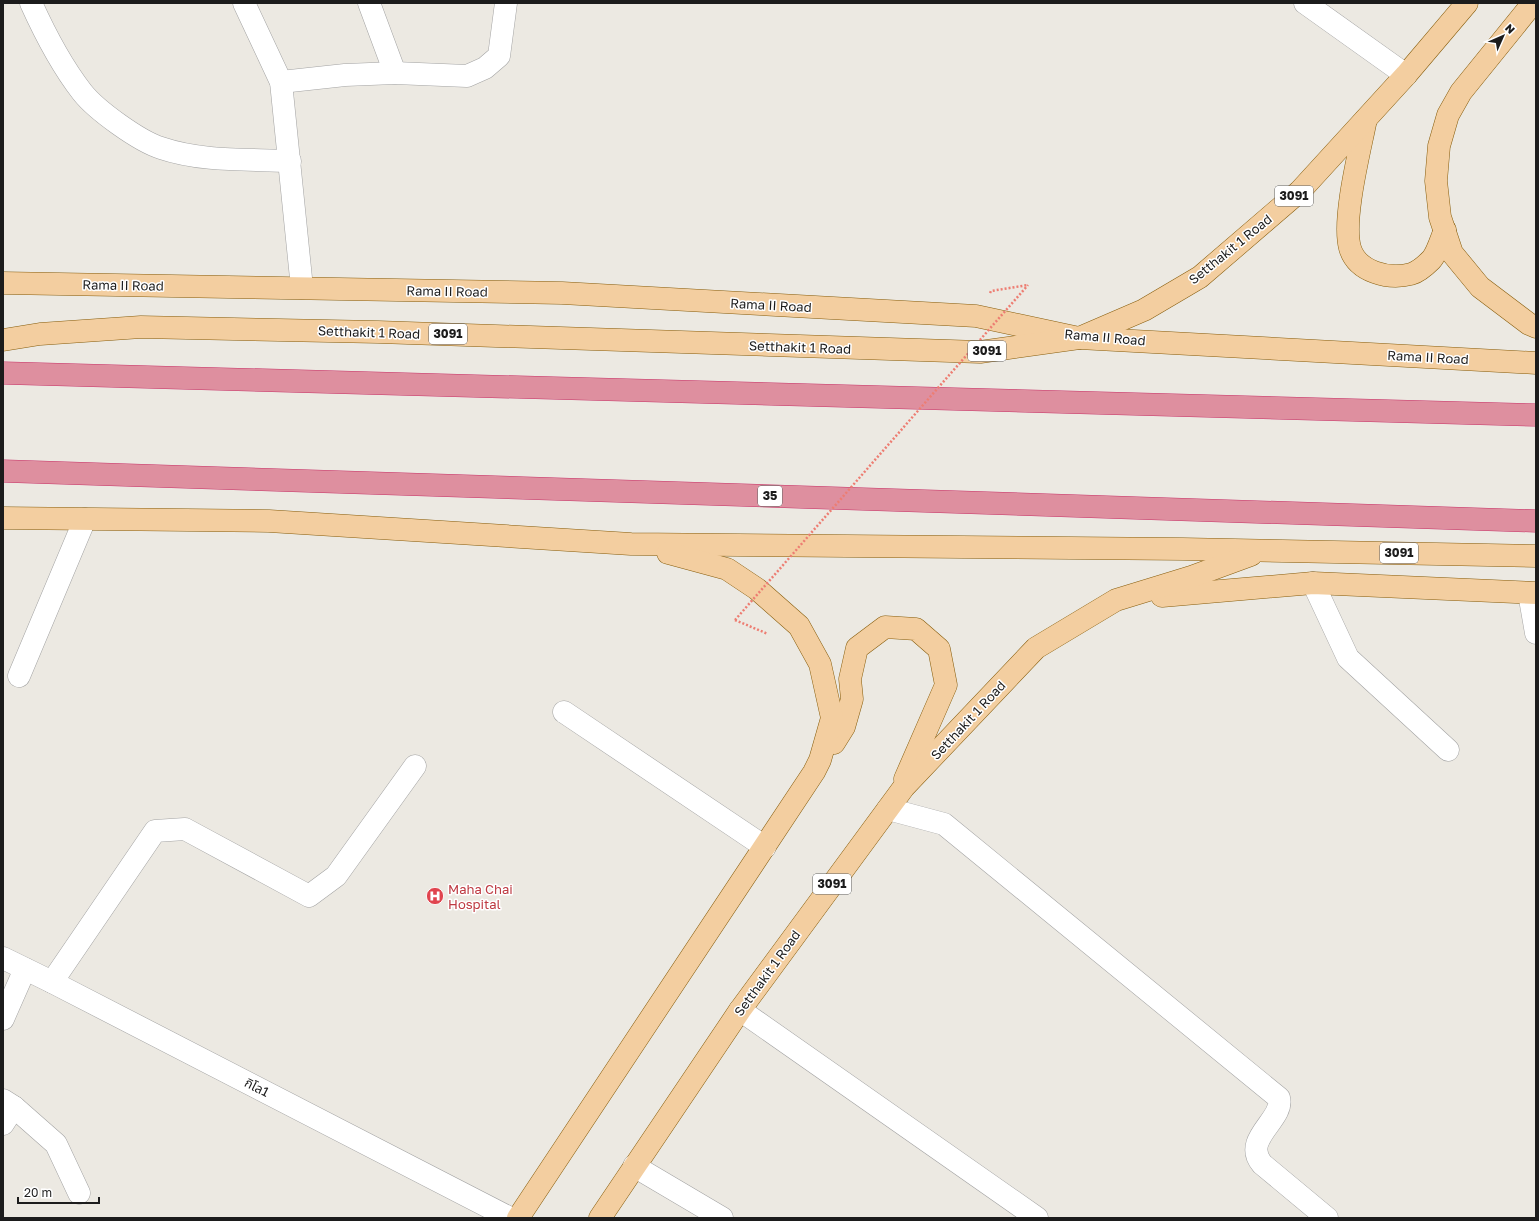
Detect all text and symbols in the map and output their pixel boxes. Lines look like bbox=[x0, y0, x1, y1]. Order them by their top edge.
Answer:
north arrow bbox=[1483, 16, 1523, 56]
text: N bbox=[1503, 21, 1518, 36]
road number: 3091 bbox=[1275, 186, 1313, 206]
street label: Setthakit 1 Road bbox=[1185, 211, 1275, 287]
street label: Rama II Road bbox=[82, 276, 164, 294]
street label: Rama II Road bbox=[406, 282, 488, 300]
street label: Rama II Road bbox=[730, 295, 812, 315]
street label: Setthakit 1 Road bbox=[318, 322, 420, 342]
road number: 3091 bbox=[429, 324, 467, 344]
street label: Rama II Road bbox=[1064, 325, 1146, 349]
street label: Setthakit 1 Road bbox=[749, 337, 851, 357]
road number: 3091 bbox=[968, 341, 1006, 361]
street label: Rama II Road bbox=[1387, 347, 1469, 367]
road number: 35 bbox=[758, 486, 782, 506]
road number: 3091 bbox=[1380, 543, 1418, 563]
street label: Setthakit 1 Road bbox=[927, 677, 1009, 763]
road number: 3091 bbox=[813, 874, 851, 894]
place label: Maha Chai Hospital bbox=[448, 881, 513, 912]
hospital icon: Maha Chai Hospital bbox=[425, 886, 445, 906]
street label: Setthakit 1 Road bbox=[731, 927, 803, 1019]
street label: กิโล1 bbox=[242, 1074, 272, 1100]
scale bar bbox=[18, 1179, 99, 1205]
text: 20 m bbox=[24, 1185, 52, 1200]

